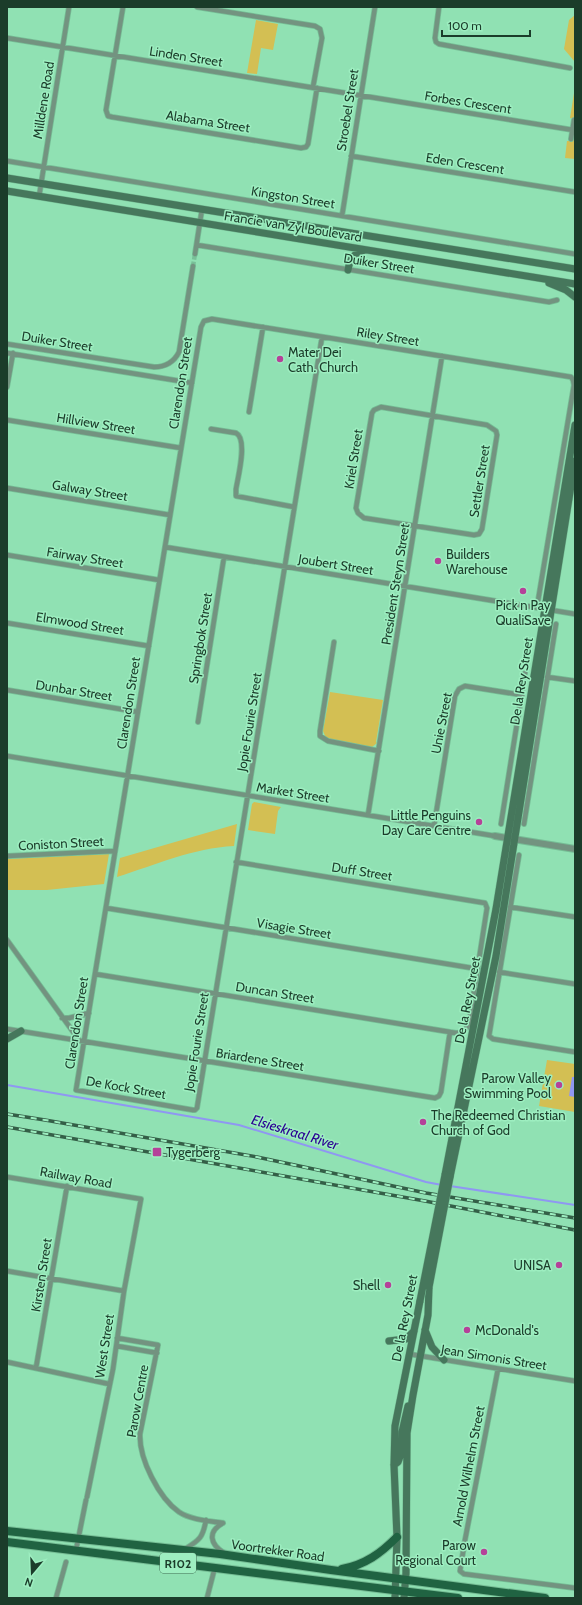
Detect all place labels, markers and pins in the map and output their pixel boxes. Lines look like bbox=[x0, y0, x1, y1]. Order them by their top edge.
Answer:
place label: Mater Dei Cath. Church bbox=[288, 344, 358, 375]
marker: Mater Dei Cath. Church bbox=[275, 354, 285, 364]
place label: Builders Warehouse bbox=[446, 546, 508, 577]
marker: Builders Warehouse bbox=[433, 556, 443, 566]
marker: Pick n Pay QualiSave bbox=[518, 586, 528, 596]
place label: Pick n Pay QualiSave bbox=[495, 597, 551, 628]
place label: Little Penguins Day Care Centre bbox=[382, 807, 472, 838]
marker: Little Penguins Day Care Centre bbox=[474, 817, 484, 827]
place label: Parow Valley Swimming Pool bbox=[465, 1070, 551, 1101]
marker: Parow Valley Swimming Pool bbox=[554, 1080, 564, 1090]
place label: The Redeemed Christian Church of God bbox=[431, 1107, 565, 1138]
marker: The Redeemed Christian Church of God bbox=[418, 1117, 428, 1127]
place label: Tygerberg bbox=[166, 1144, 220, 1160]
marker: Tygerberg bbox=[151, 1146, 163, 1158]
place label: UNISA bbox=[514, 1257, 551, 1273]
marker: UNISA bbox=[554, 1260, 564, 1270]
place label: Shell bbox=[353, 1277, 380, 1293]
marker: Shell bbox=[383, 1280, 393, 1290]
place label: McDonald's bbox=[475, 1322, 540, 1338]
marker: McDonald's bbox=[462, 1325, 472, 1335]
place label: Parow Regional Court bbox=[395, 1537, 477, 1568]
marker: Parow Regional Court bbox=[479, 1547, 489, 1557]

